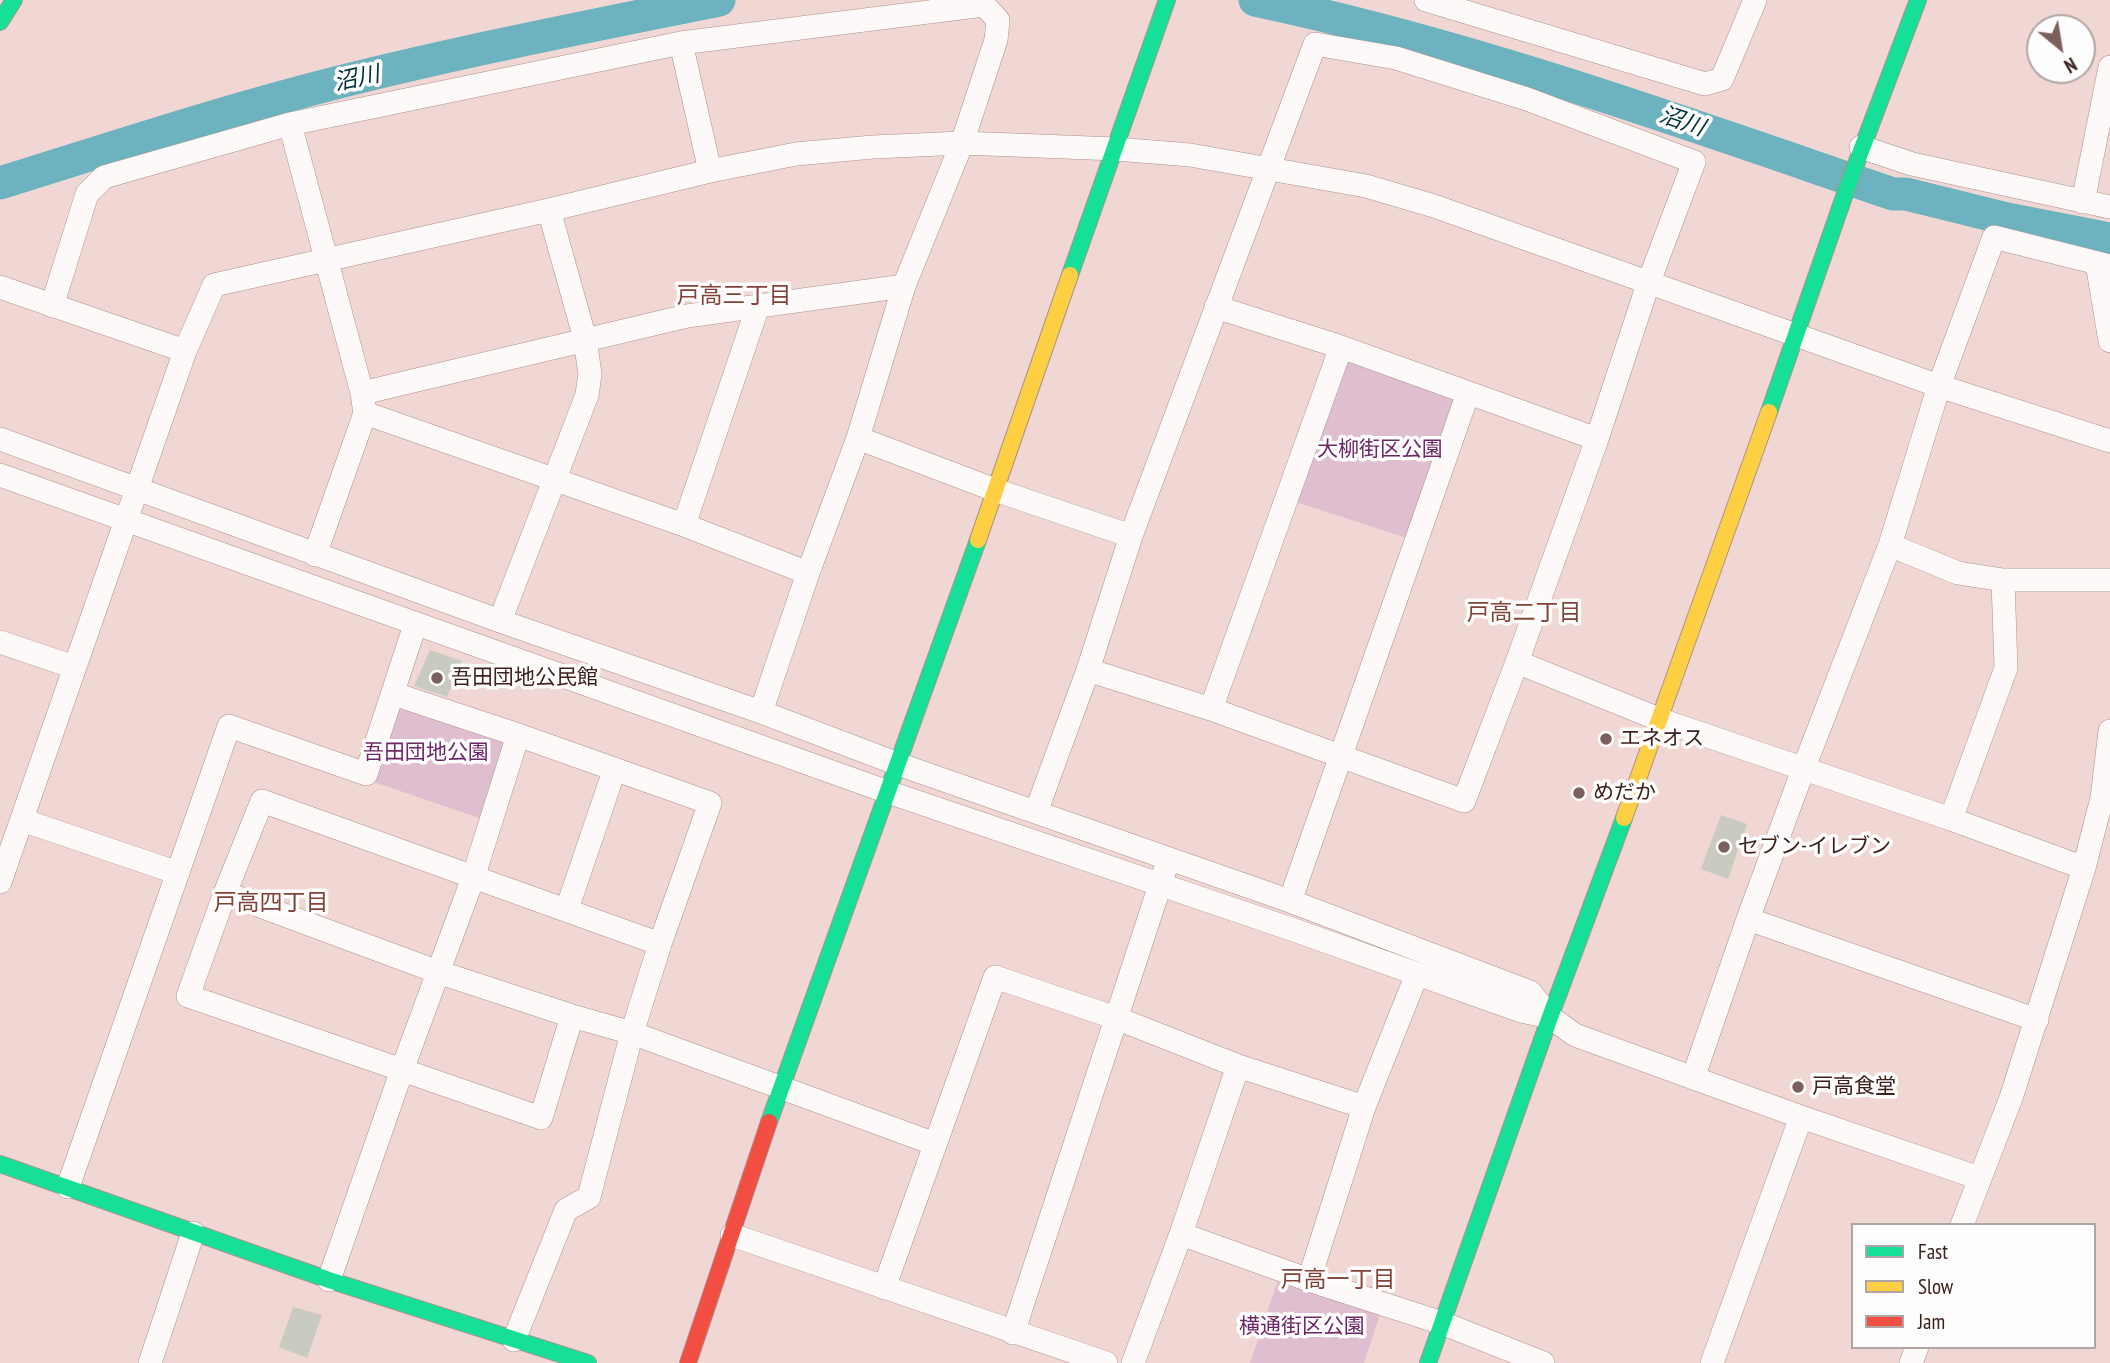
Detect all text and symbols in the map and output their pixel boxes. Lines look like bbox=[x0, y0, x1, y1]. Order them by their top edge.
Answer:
north arrow bbox=[2026, 14, 2096, 84]
text: N bbox=[2060, 52, 2081, 78]
water label: 沼川 bbox=[332, 61, 382, 97]
water label: 沼川 bbox=[1656, 101, 1708, 143]
district label: 戸高三丁目 bbox=[677, 282, 791, 310]
park label: 大柳街区公園 bbox=[1317, 437, 1443, 463]
district label: 戸高二丁目 bbox=[1467, 599, 1581, 627]
place label: 吾田団地公民館 bbox=[451, 665, 598, 691]
marker: 吾田団地公民館 bbox=[429, 670, 445, 686]
place label: エネオス bbox=[1620, 726, 1704, 752]
marker: エネオス bbox=[1598, 731, 1614, 747]
park label: 吾田団地公園 bbox=[363, 740, 489, 766]
place label: めだか bbox=[1593, 780, 1656, 806]
marker: めだか bbox=[1571, 785, 1587, 801]
place label: セブン-イレブン bbox=[1738, 834, 1891, 860]
marker: セブン-イレブン bbox=[1716, 839, 1732, 855]
district label: 戸高四丁目 bbox=[214, 889, 328, 917]
place label: 戸高食堂 bbox=[1812, 1074, 1896, 1100]
marker: 戸高食堂 bbox=[1790, 1079, 1806, 1095]
legend bbox=[1851, 1223, 2096, 1349]
text: Fast bbox=[1918, 1238, 1948, 1265]
district label: 戸高一丁目 bbox=[1281, 1266, 1395, 1294]
text: Slow bbox=[1918, 1273, 1953, 1300]
text: Jam bbox=[1918, 1308, 1945, 1335]
park label: 横通街区公園 bbox=[1239, 1314, 1365, 1340]

